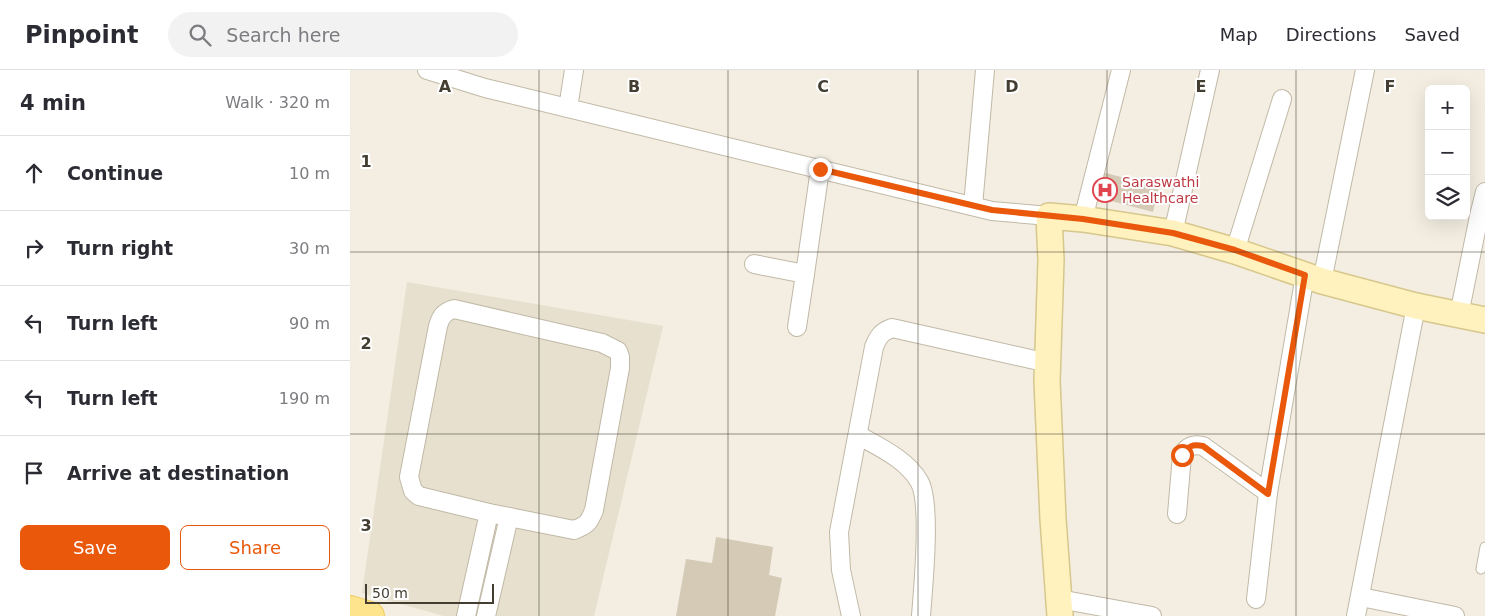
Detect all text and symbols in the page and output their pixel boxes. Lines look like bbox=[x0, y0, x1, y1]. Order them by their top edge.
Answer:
search box bbox=[168, 12, 518, 57]
text: Pinpoint bbox=[25, 21, 138, 49]
icon: search bbox=[186, 21, 214, 49]
text: Search here bbox=[226, 24, 341, 46]
text: Map bbox=[1220, 24, 1258, 45]
text: Directions bbox=[1286, 24, 1376, 45]
text: Saved bbox=[1404, 24, 1460, 45]
text: A bbox=[439, 77, 452, 96]
text: B bbox=[628, 77, 640, 96]
text: C bbox=[817, 77, 829, 96]
text: D bbox=[1005, 77, 1019, 96]
text: E bbox=[1196, 77, 1206, 96]
text: F bbox=[1385, 77, 1395, 96]
map controls bbox=[1425, 85, 1470, 220]
button: + bbox=[1425, 85, 1470, 130]
text: 4 min bbox=[20, 91, 86, 115]
text: Walk · 320 m bbox=[225, 93, 330, 112]
button: − bbox=[1425, 130, 1470, 175]
text: 1 bbox=[360, 152, 372, 171]
route end bbox=[809, 158, 832, 181]
icon: ahead bbox=[20, 159, 48, 187]
text: Continue bbox=[67, 162, 163, 184]
text: 10 m bbox=[289, 164, 330, 183]
place label: Saraswathi Healthcare bbox=[1122, 174, 1199, 206]
button: layers bbox=[1425, 175, 1470, 220]
hospital icon: Saraswathi Healthcare bbox=[1092, 177, 1118, 203]
icon: right bbox=[20, 234, 48, 262]
text: Turn right bbox=[67, 237, 173, 259]
text: 30 m bbox=[289, 239, 330, 258]
icon: left bbox=[20, 309, 48, 337]
text: Turn left bbox=[67, 312, 158, 334]
text: 90 m bbox=[289, 314, 330, 333]
text: 2 bbox=[360, 334, 372, 353]
icon: left bbox=[20, 384, 48, 412]
text: Turn left bbox=[67, 387, 158, 409]
text: 190 m bbox=[279, 389, 330, 408]
route start bbox=[1171, 444, 1194, 467]
icon: arrive bbox=[20, 459, 48, 487]
text: Arrive at destination bbox=[67, 462, 289, 484]
text: 3 bbox=[360, 516, 372, 535]
button: Save bbox=[20, 525, 170, 570]
button: Share bbox=[180, 525, 330, 570]
scale bar bbox=[365, 581, 494, 604]
text: 50 m bbox=[372, 585, 408, 601]

